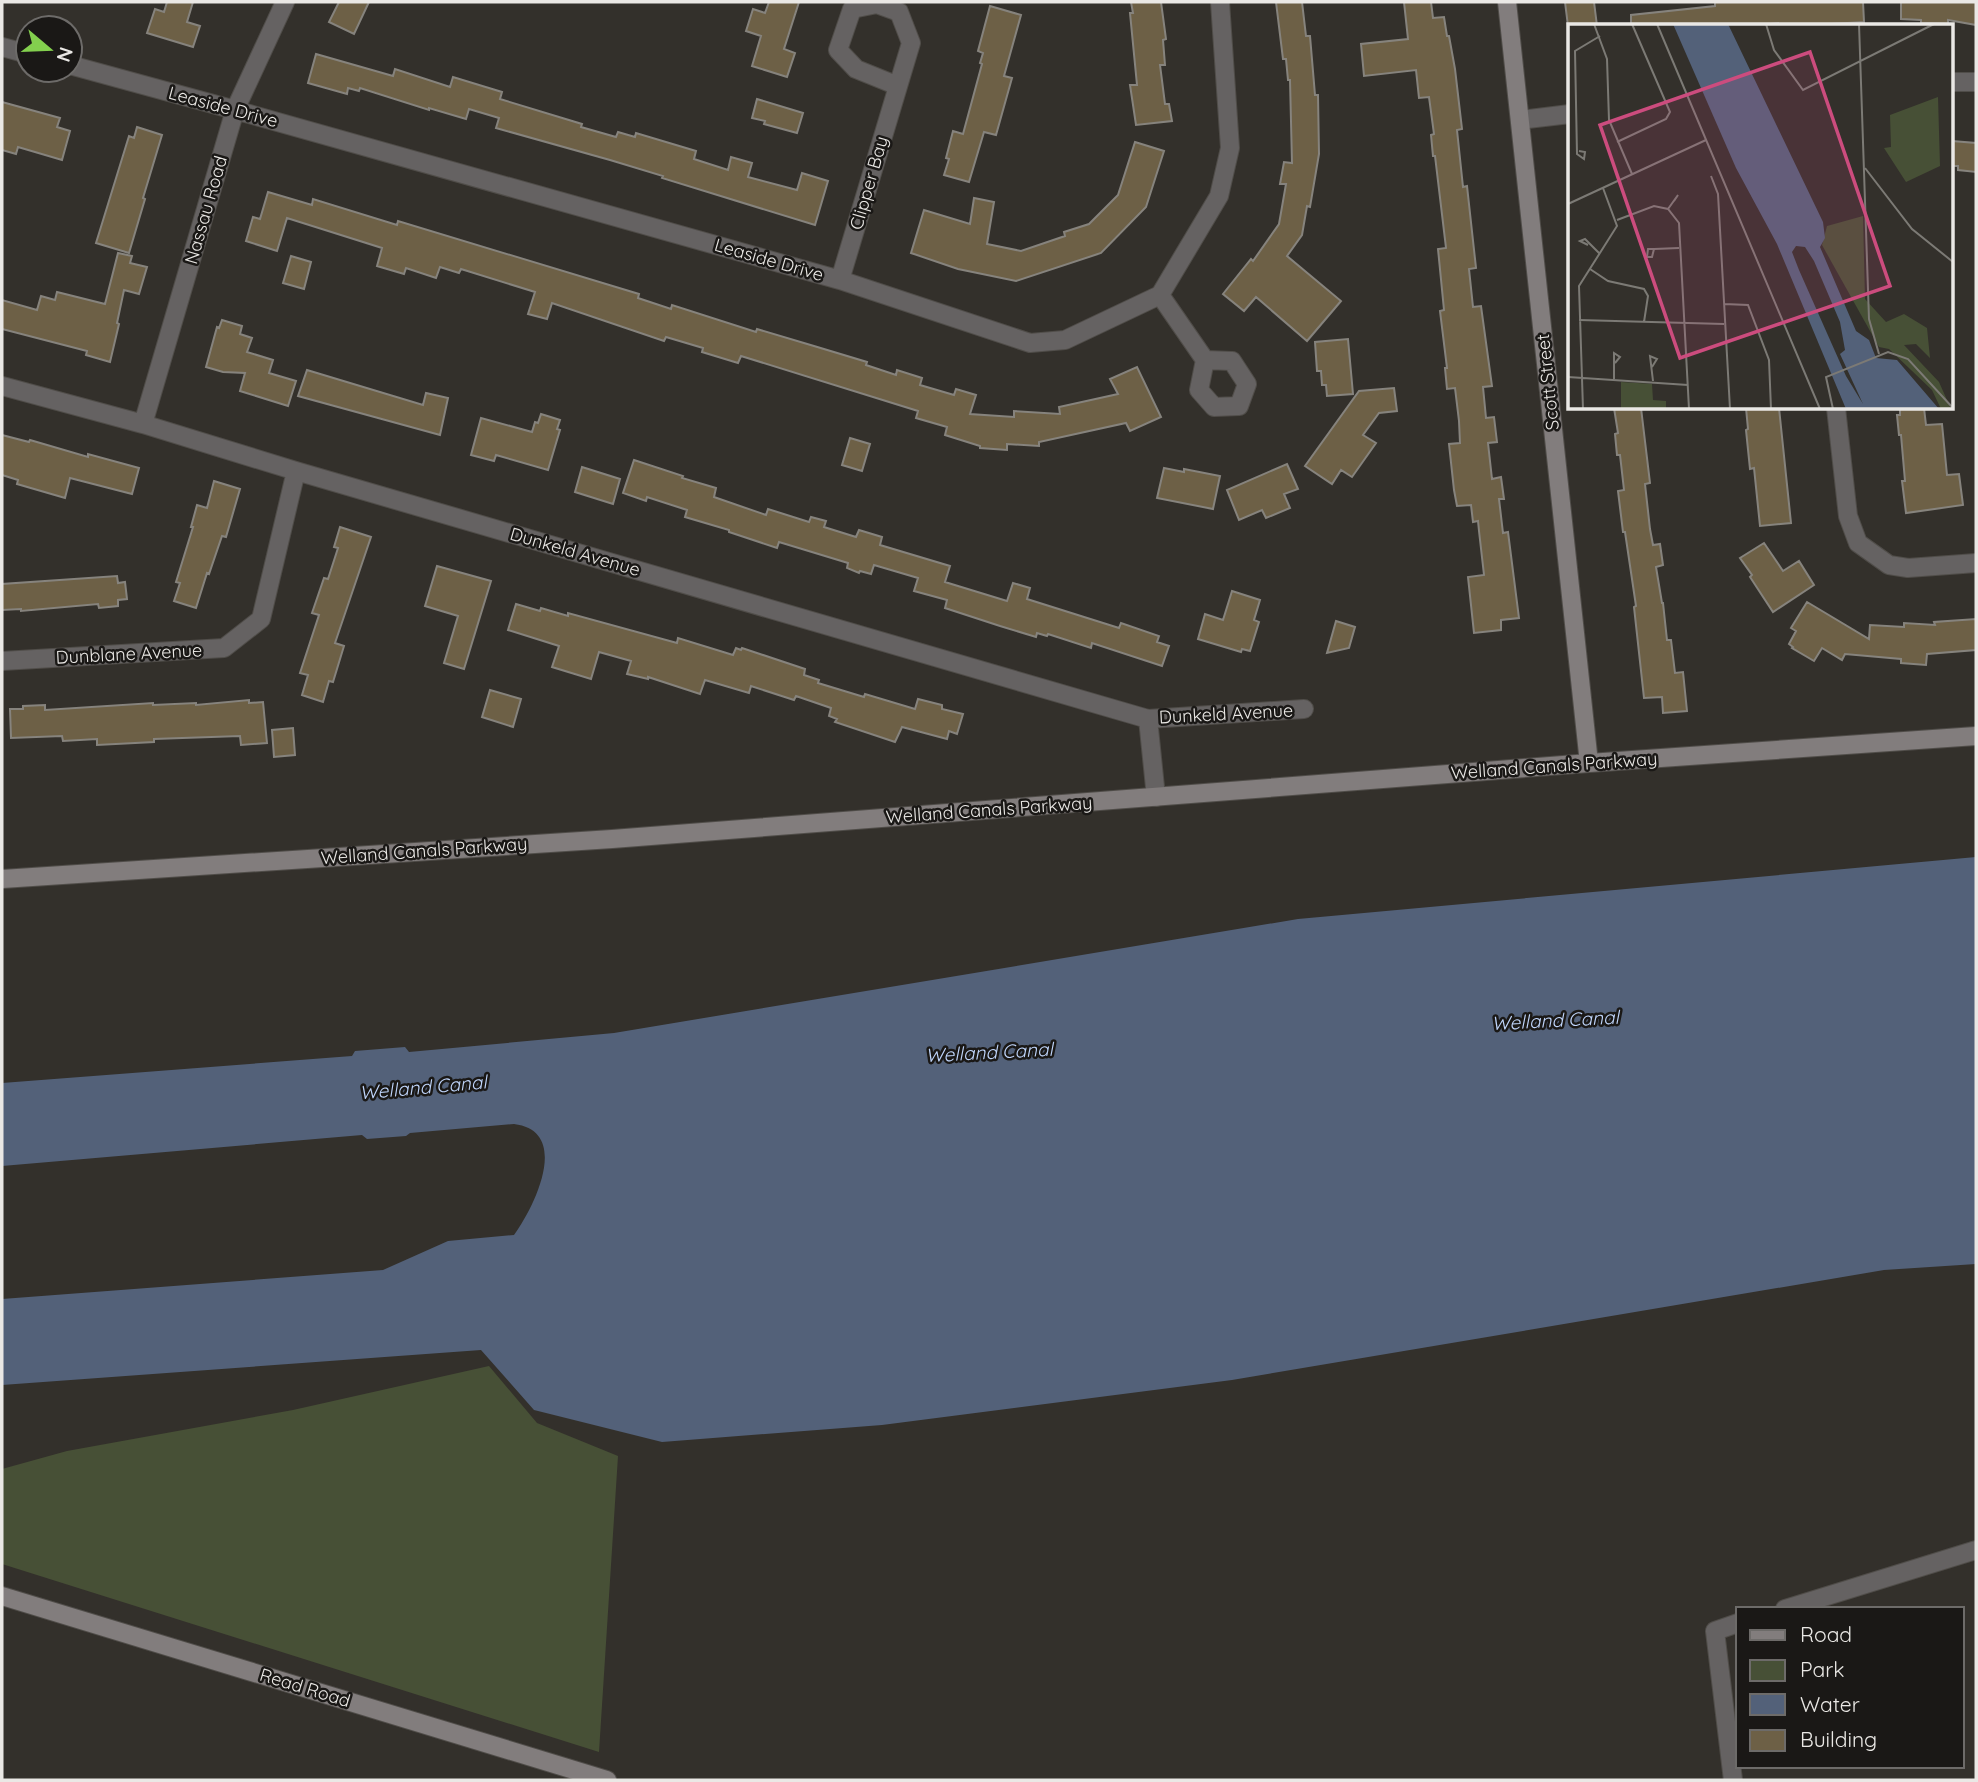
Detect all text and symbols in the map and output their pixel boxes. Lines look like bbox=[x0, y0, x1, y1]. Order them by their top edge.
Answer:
north arrow bbox=[14, 14, 84, 84]
inset map bbox=[1568, 24, 1954, 410]
text: N bbox=[51, 44, 79, 65]
street label: Leaside Drive bbox=[166, 81, 280, 132]
street label: Clipper Bay bbox=[844, 133, 893, 232]
street label: Nassau Road bbox=[179, 153, 232, 267]
street label: Leaside Drive bbox=[712, 233, 826, 286]
street label: Scott Street bbox=[1531, 333, 1564, 431]
street label: Dunkeld Avenue bbox=[507, 522, 643, 581]
street label: Dunblane Avenue bbox=[55, 638, 203, 669]
street label: Dunkeld Avenue bbox=[1158, 699, 1294, 729]
street label: Welland Canals Parkway bbox=[1450, 747, 1658, 784]
street label: Welland Canals Parkway bbox=[885, 791, 1093, 828]
street label: Welland Canals Parkway bbox=[320, 832, 528, 869]
water label: Welland Canal bbox=[1491, 1005, 1622, 1035]
water label: Welland Canal bbox=[925, 1037, 1056, 1067]
water label: Welland Canal bbox=[358, 1069, 490, 1105]
legend bbox=[1736, 1607, 1964, 1768]
text: Road bbox=[1800, 1621, 1852, 1647]
text: Park bbox=[1800, 1656, 1844, 1682]
street label: Read Road bbox=[257, 1663, 353, 1712]
text: Water bbox=[1800, 1691, 1860, 1717]
text: Building bbox=[1800, 1726, 1877, 1752]

